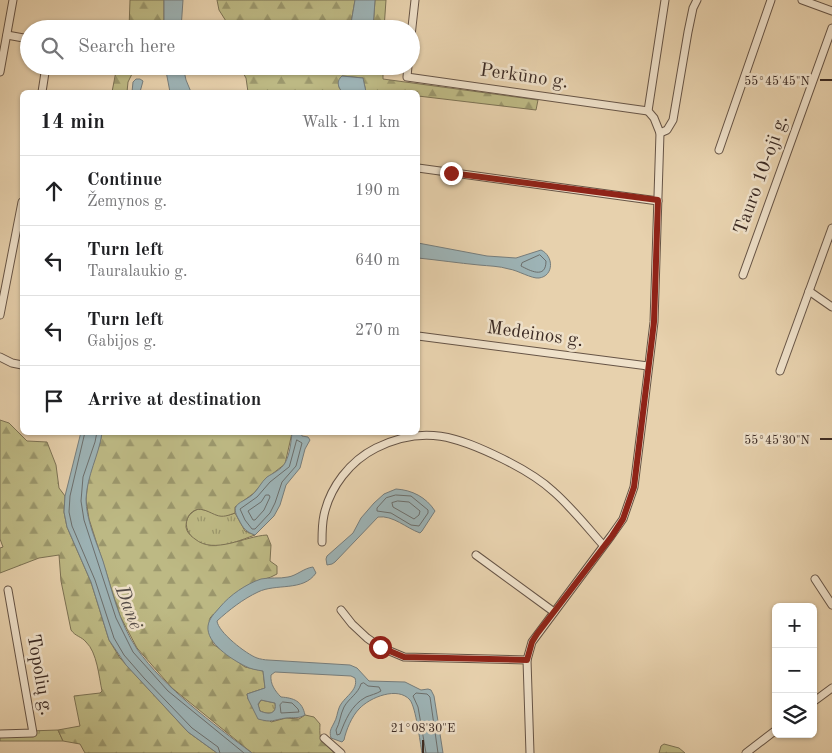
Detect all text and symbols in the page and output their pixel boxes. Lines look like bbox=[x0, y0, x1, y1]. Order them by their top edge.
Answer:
search box bbox=[20, 20, 420, 75]
icon: search bbox=[38, 34, 66, 62]
text: Search here bbox=[78, 38, 175, 57]
street label: Perkūno g. bbox=[479, 61, 569, 93]
text: 55°45'45"N bbox=[744, 75, 810, 88]
text: 14 min bbox=[40, 112, 105, 133]
street label: Tauro 10-oji g. bbox=[732, 113, 792, 237]
text: Walk · 1.1 km bbox=[302, 115, 400, 131]
route end bbox=[440, 162, 463, 185]
text: Continue bbox=[87, 171, 162, 190]
icon: ahead bbox=[40, 177, 68, 205]
text: 190 m bbox=[355, 183, 400, 199]
text: Žemynos g. bbox=[87, 194, 167, 210]
text: Turn left bbox=[87, 241, 164, 260]
icon: left bbox=[40, 247, 68, 275]
text: 640 m bbox=[355, 253, 400, 269]
text: Tauralaukio g. bbox=[87, 264, 187, 280]
text: Turn left bbox=[87, 311, 164, 330]
icon: left bbox=[40, 317, 68, 345]
street label: Medeinos g. bbox=[486, 319, 584, 351]
text: 270 m bbox=[355, 323, 400, 339]
text: Gabijos g. bbox=[87, 334, 157, 350]
icon: arrive bbox=[40, 387, 68, 415]
text: Arrive at destination bbox=[87, 391, 261, 410]
text: 55°45'30"N bbox=[744, 434, 810, 447]
water label: Danė bbox=[110, 582, 145, 633]
map controls bbox=[772, 603, 817, 738]
button: + bbox=[772, 603, 817, 648]
street label: Topolių g. bbox=[23, 633, 55, 717]
route start bbox=[369, 636, 392, 659]
button: − bbox=[772, 648, 817, 693]
button: layers bbox=[772, 693, 817, 738]
text: 21°08'30"E bbox=[391, 723, 455, 735]

